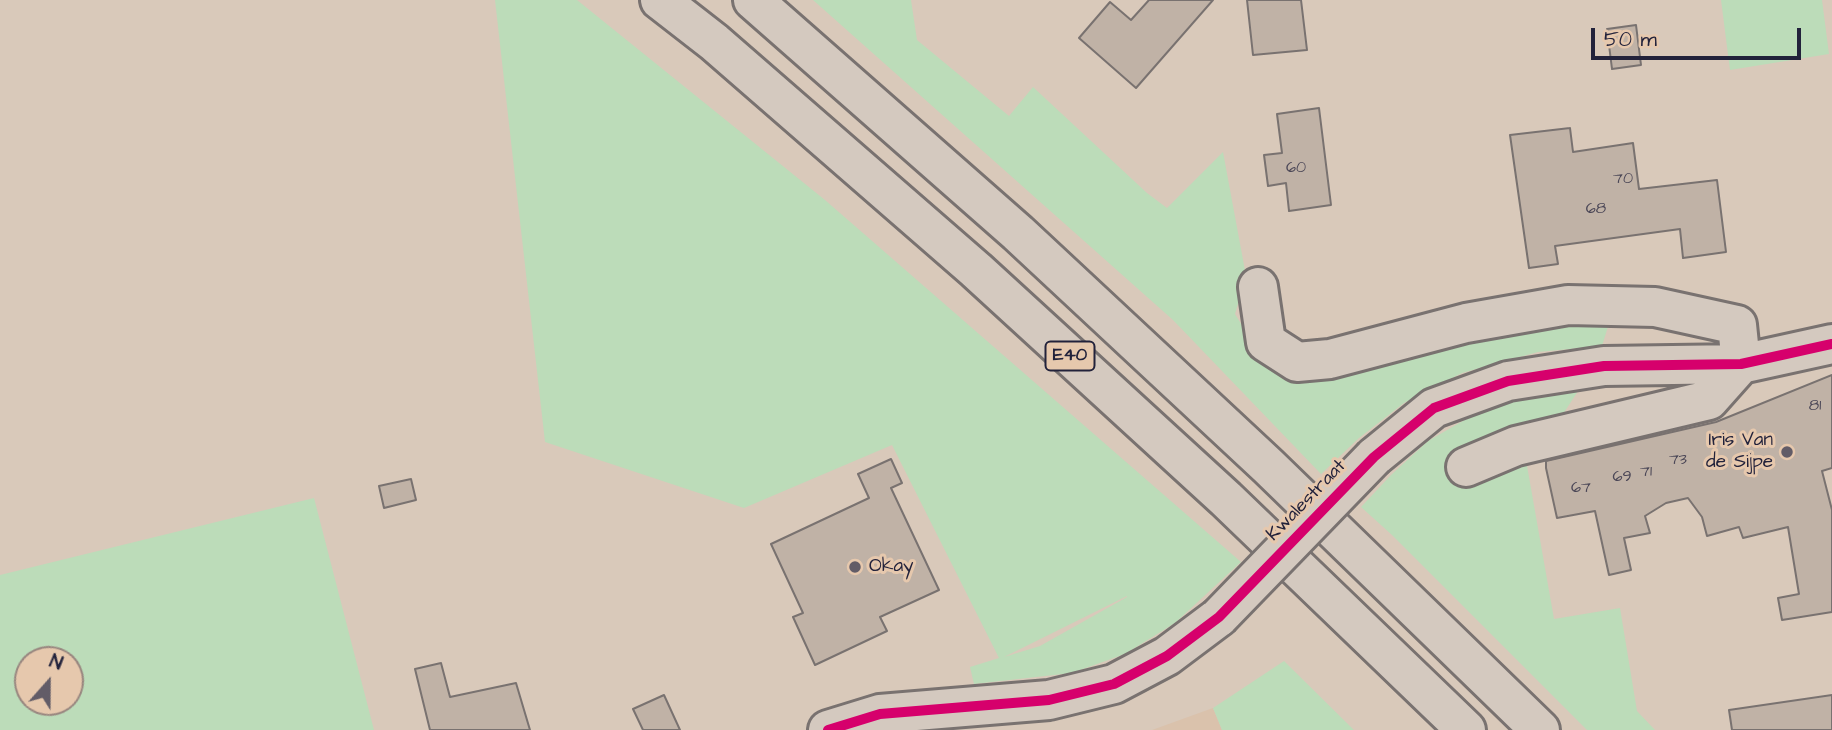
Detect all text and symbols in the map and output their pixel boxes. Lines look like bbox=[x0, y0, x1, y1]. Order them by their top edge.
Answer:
scale bar bbox=[1594, 14, 1804, 58]
text: 50 m bbox=[1604, 25, 1657, 54]
house number: 60 bbox=[1286, 159, 1306, 179]
house number: 70 bbox=[1613, 170, 1633, 190]
house number: 68 bbox=[1586, 200, 1606, 220]
road number: E40 bbox=[1046, 342, 1094, 370]
house number: 81 bbox=[1809, 397, 1821, 417]
place label: Iris Van de Sijpe bbox=[1706, 430, 1773, 474]
marker: Iris Van de Sijpe bbox=[1779, 444, 1795, 460]
house number: 73 bbox=[1669, 451, 1687, 471]
street label: Kwalestraat bbox=[1262, 455, 1352, 547]
house number: 71 bbox=[1640, 463, 1652, 483]
house number: 69 bbox=[1612, 468, 1632, 488]
house number: 67 bbox=[1571, 479, 1591, 499]
place label: Okay bbox=[869, 556, 913, 578]
marker: Okay bbox=[847, 559, 863, 575]
north arrow bbox=[14, 646, 84, 716]
text: N bbox=[46, 648, 66, 678]

